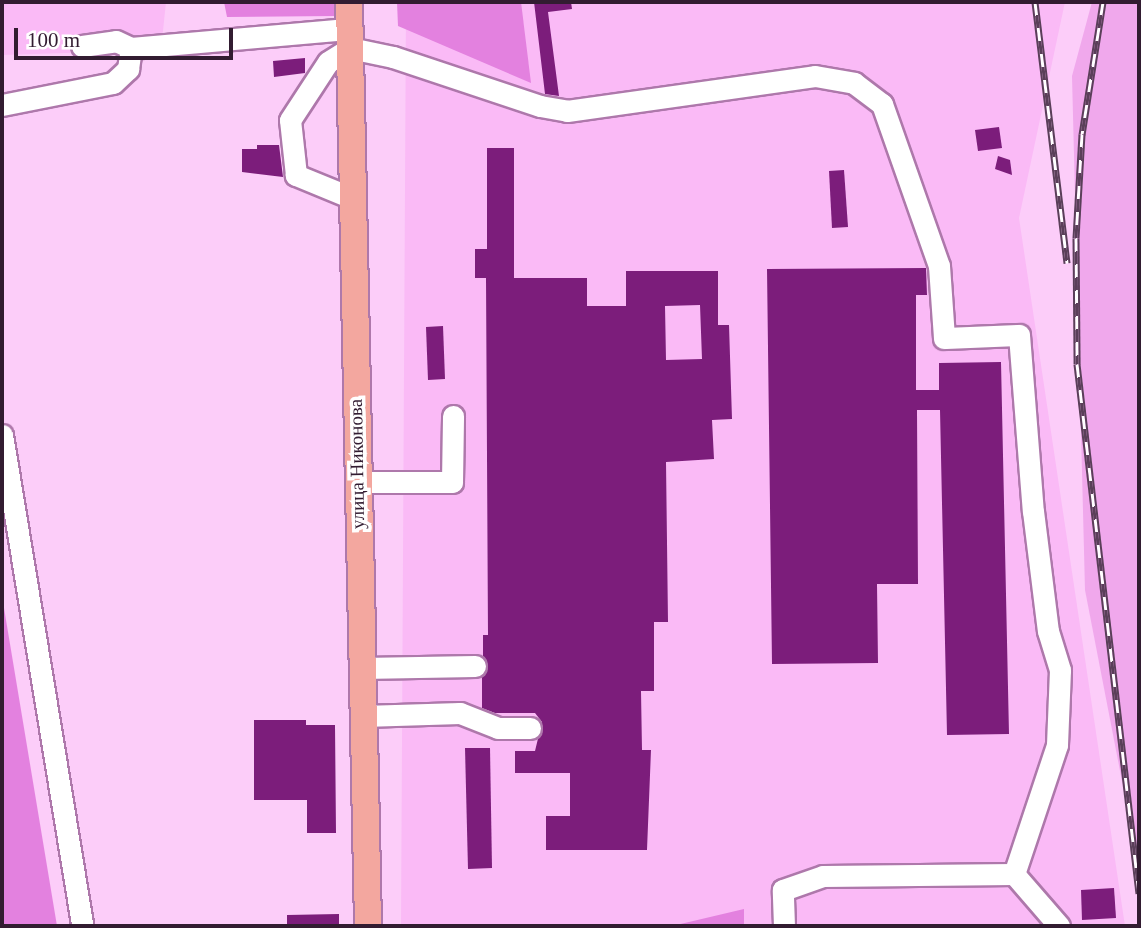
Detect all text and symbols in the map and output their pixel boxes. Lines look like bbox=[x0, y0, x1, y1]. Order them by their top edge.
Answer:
scale bar bbox=[18, 14, 236, 58]
text: 100 m bbox=[27, 28, 80, 52]
street label: улица Никонова bbox=[344, 399, 370, 529]

